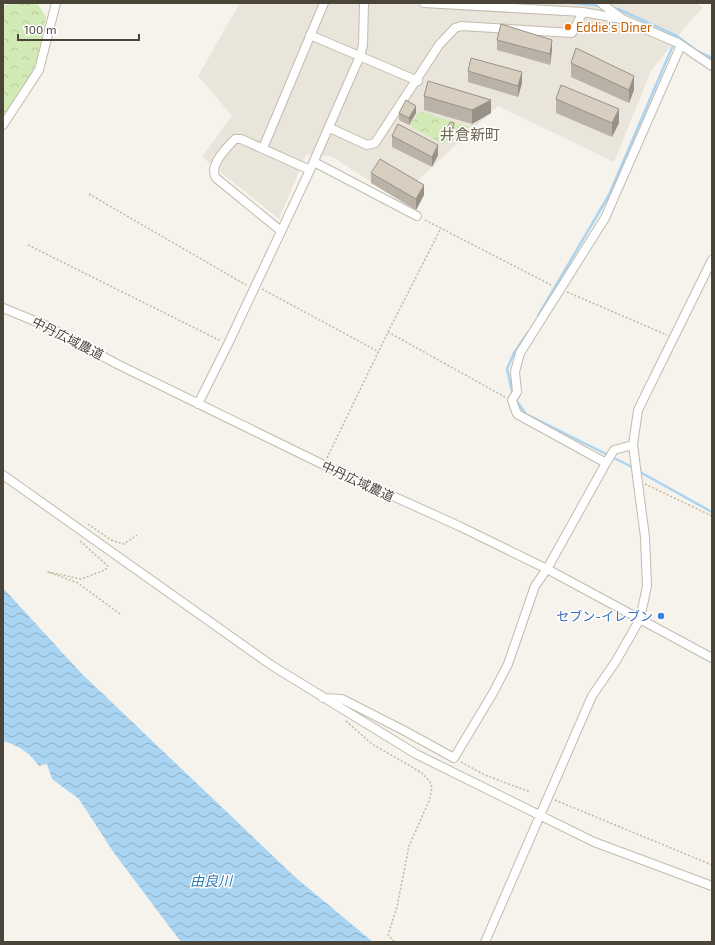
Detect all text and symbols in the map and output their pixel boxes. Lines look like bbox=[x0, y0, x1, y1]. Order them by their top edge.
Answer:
scale bar bbox=[18, 16, 139, 42]
place label: Eddie's Diner bbox=[576, 19, 652, 35]
text: 100 m bbox=[24, 22, 56, 36]
marker: Eddie's Diner bbox=[563, 22, 573, 32]
district label: 井倉新町 bbox=[440, 125, 500, 143]
street label: 中丹広域農道 bbox=[30, 313, 106, 363]
street label: 中丹広域農道 bbox=[319, 457, 397, 505]
place label: セブン-イレブン bbox=[556, 608, 653, 624]
marker: セブン-イレブン bbox=[656, 611, 666, 621]
water label: 由良川 bbox=[190, 872, 234, 889]

